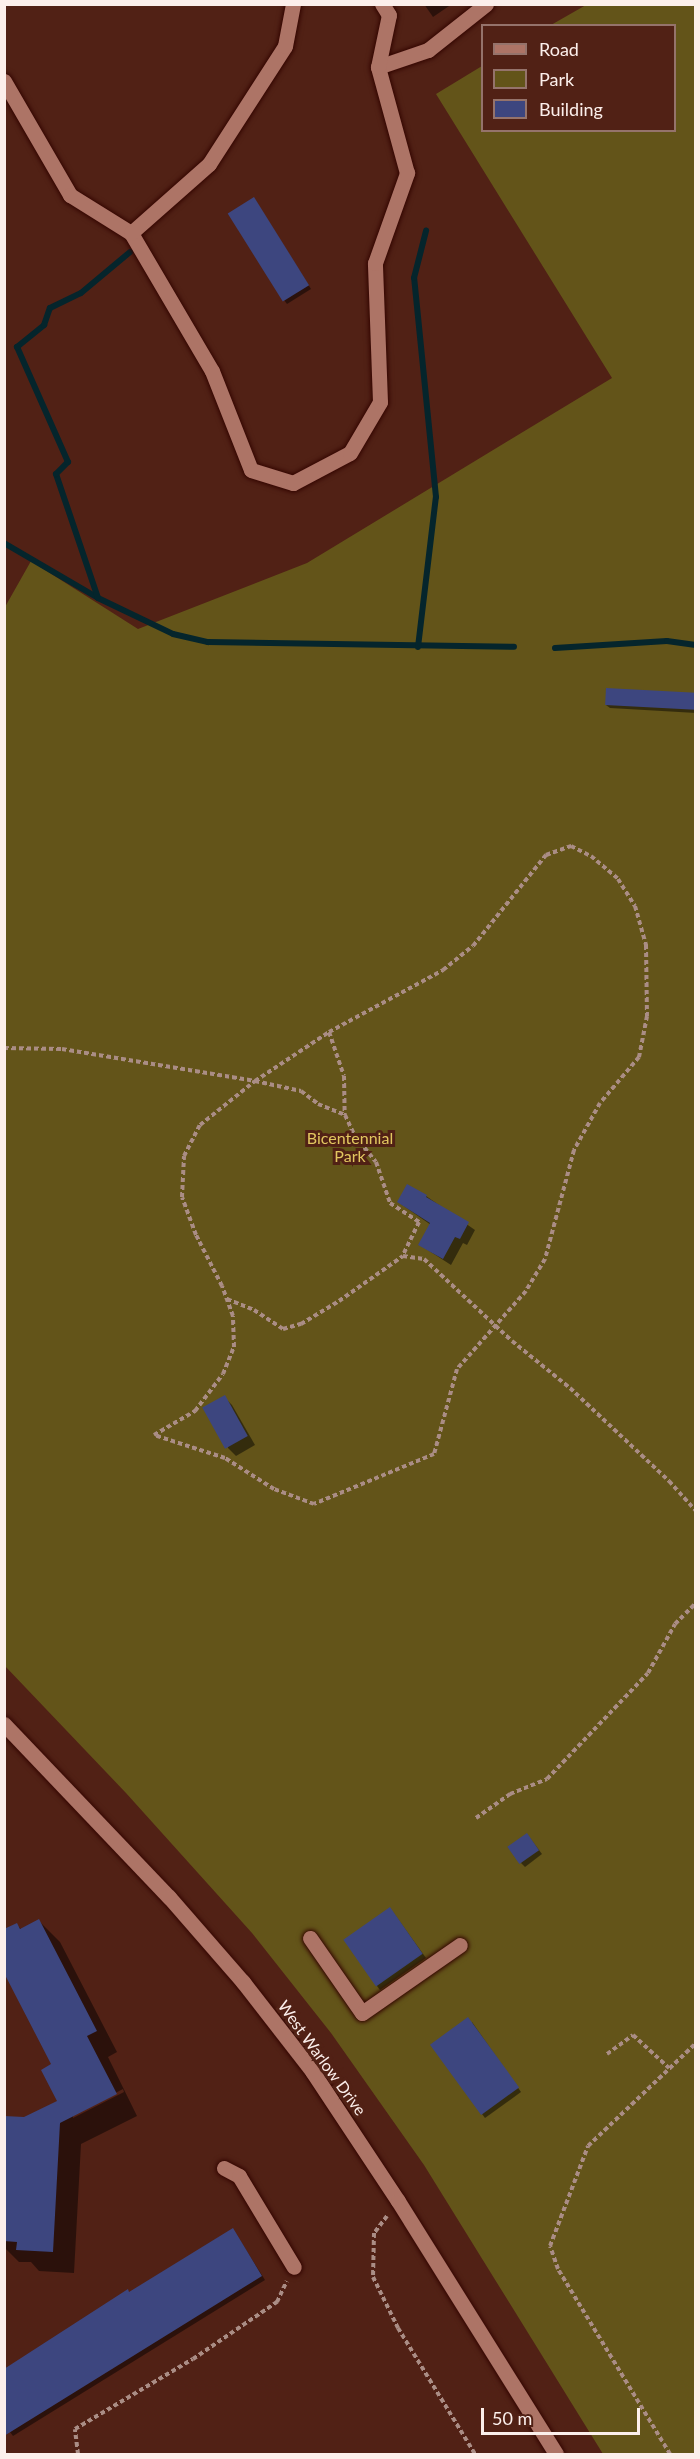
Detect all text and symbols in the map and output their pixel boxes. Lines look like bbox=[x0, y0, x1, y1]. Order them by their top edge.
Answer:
legend bbox=[481, 24, 676, 132]
text: Road bbox=[539, 38, 579, 60]
text: Park bbox=[539, 68, 574, 90]
text: Building bbox=[539, 98, 603, 120]
park label: Bicentennial Park bbox=[307, 1128, 393, 1166]
street label: West Warlow Drive bbox=[274, 1997, 370, 2119]
scale bar bbox=[484, 2396, 643, 2434]
text: 50 m bbox=[492, 2407, 532, 2429]

